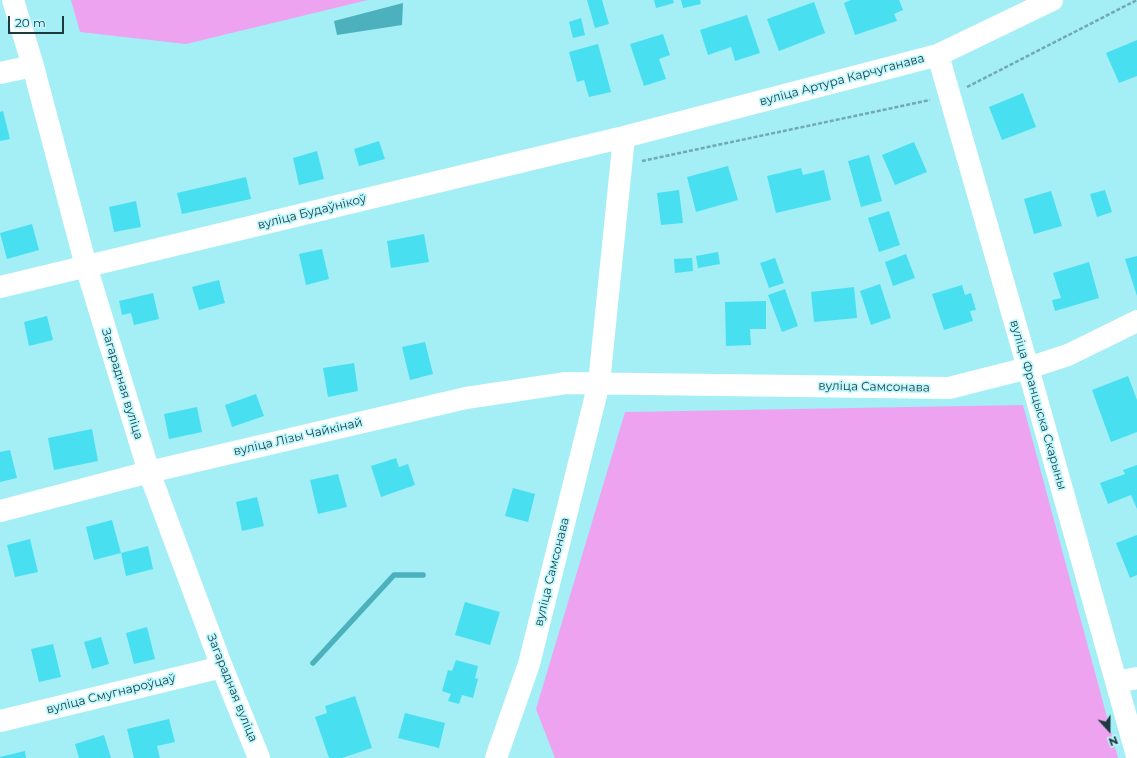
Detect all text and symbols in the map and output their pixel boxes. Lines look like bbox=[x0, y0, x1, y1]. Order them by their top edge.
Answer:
scale bar bbox=[10, 8, 66, 34]
text: 20 m bbox=[15, 15, 46, 30]
street label: вуліца Артура Карчуганава bbox=[758, 51, 926, 109]
street label: вуліца Будаўнікоў bbox=[256, 192, 368, 232]
street label: вуліца Францыска Скарыны bbox=[1007, 318, 1069, 492]
street label: Загарадная вуліца bbox=[98, 327, 146, 441]
street label: вуліца Самсонава bbox=[818, 379, 930, 395]
street label: вуліца Лізы Чайкінай bbox=[232, 415, 364, 459]
street label: вуліца Самсонава bbox=[532, 516, 572, 628]
street label: Загарадная вуліца bbox=[204, 632, 260, 744]
street label: вуліца Смугнароўцаў bbox=[45, 671, 177, 717]
north arrow bbox=[1089, 710, 1129, 750]
text: N bbox=[1107, 733, 1120, 749]

